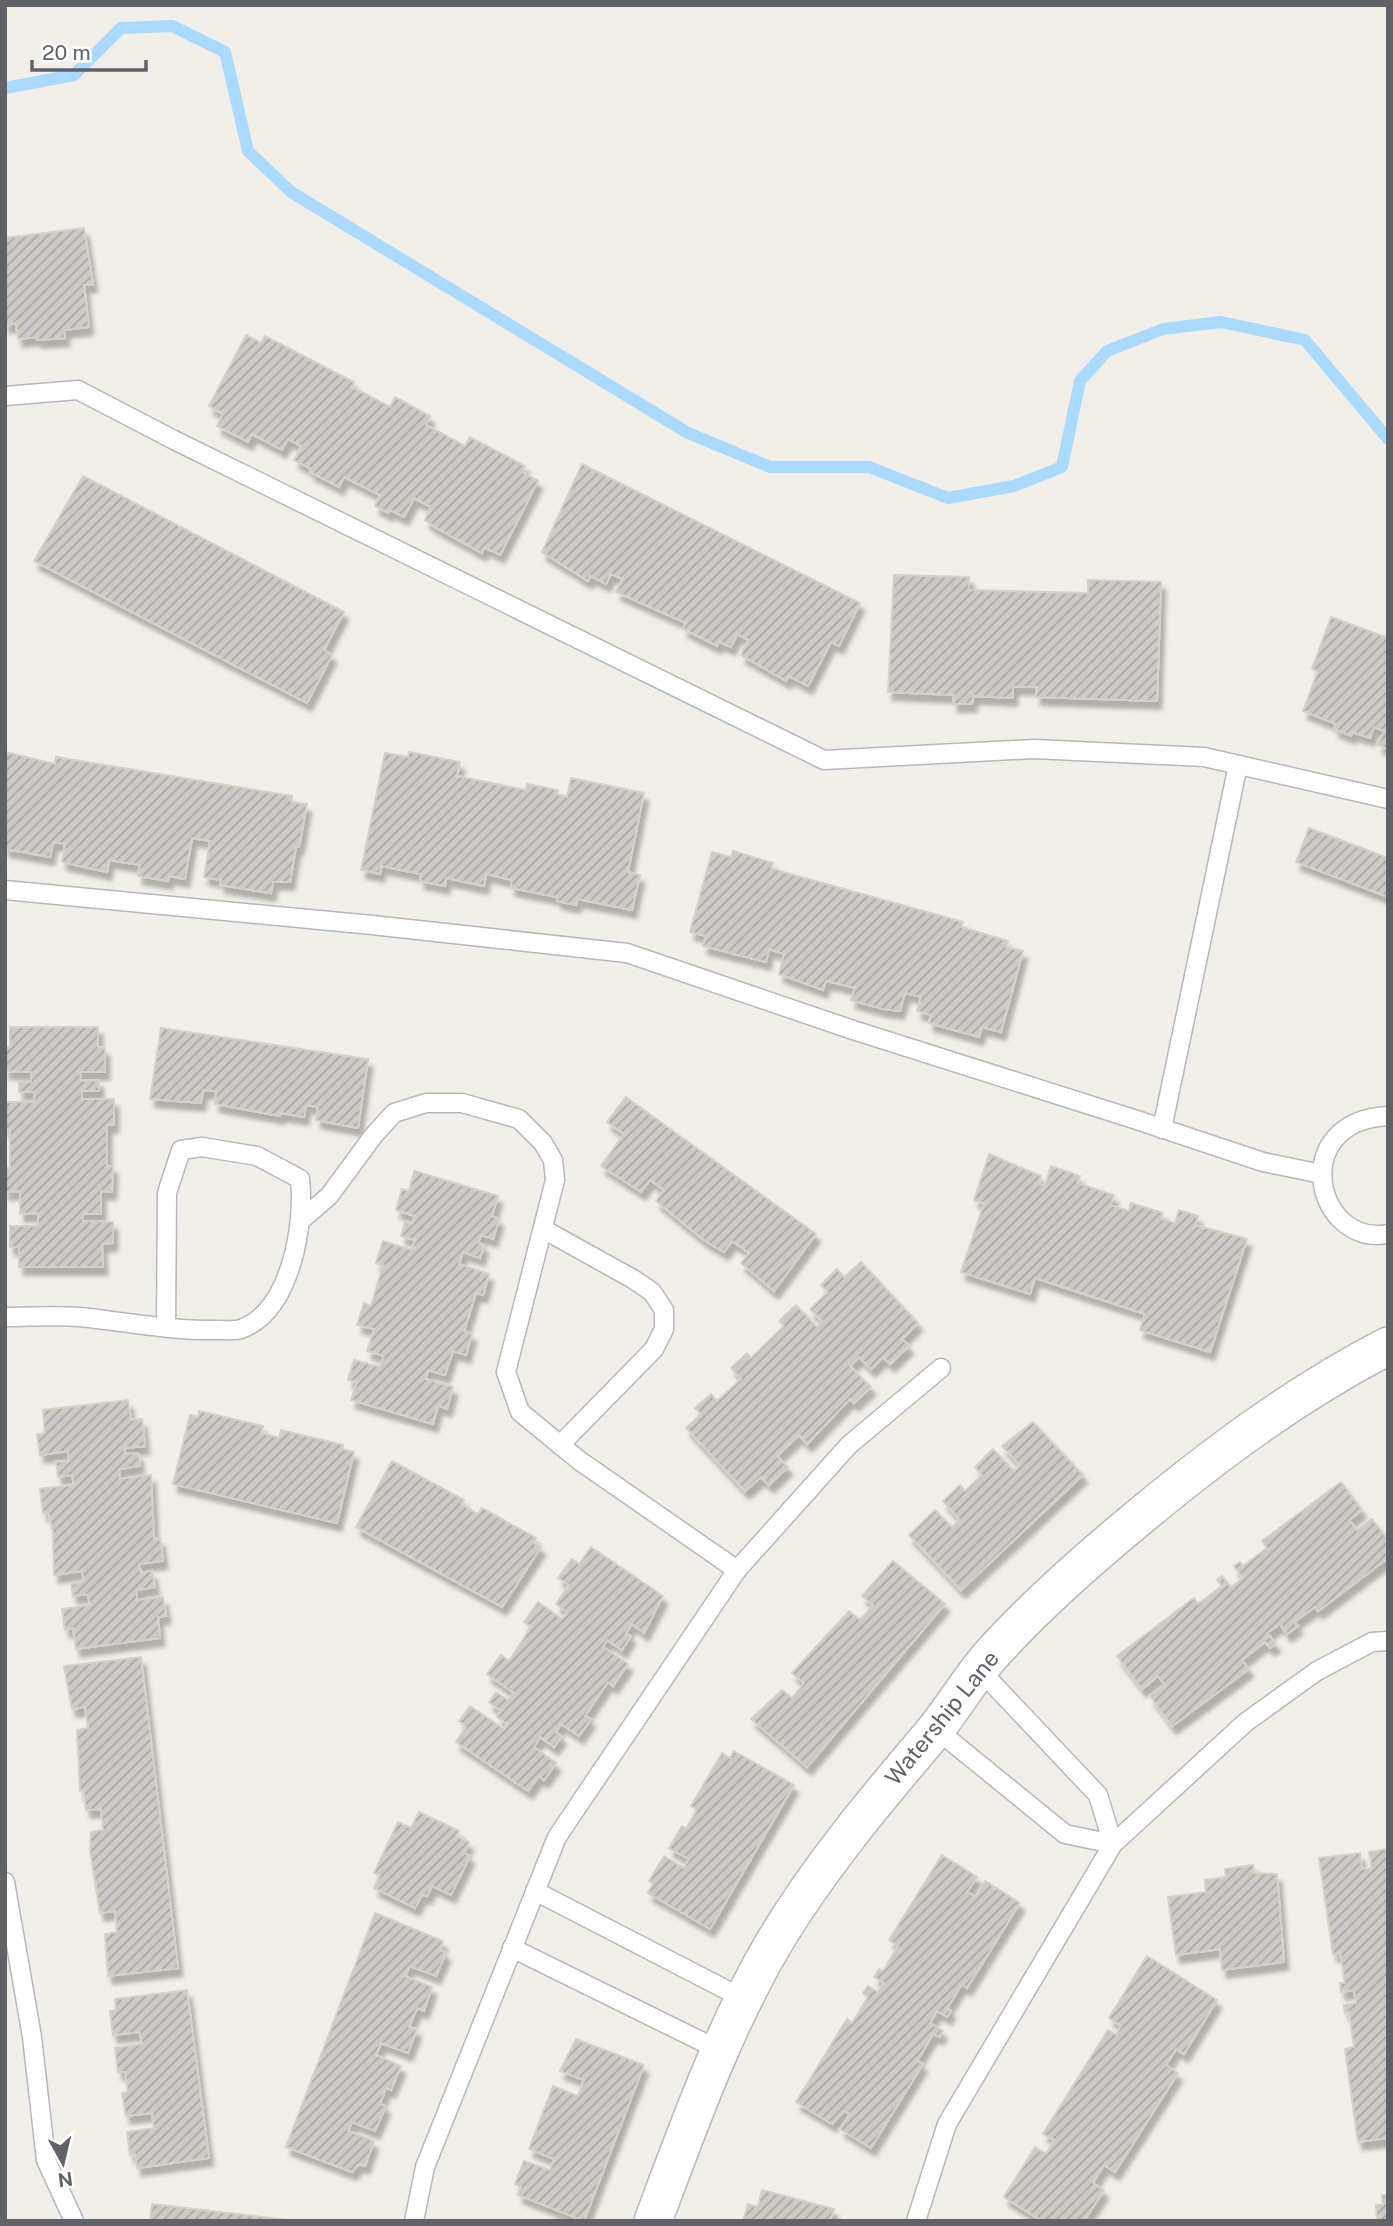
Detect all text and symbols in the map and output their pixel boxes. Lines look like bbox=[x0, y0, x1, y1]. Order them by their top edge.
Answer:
scale bar bbox=[32, 28, 145, 72]
text: 20 m bbox=[42, 40, 91, 65]
street label: Watership Lane bbox=[879, 1645, 1004, 1791]
north arrow bbox=[28, 2128, 98, 2198]
text: N bbox=[56, 2168, 74, 2192]

